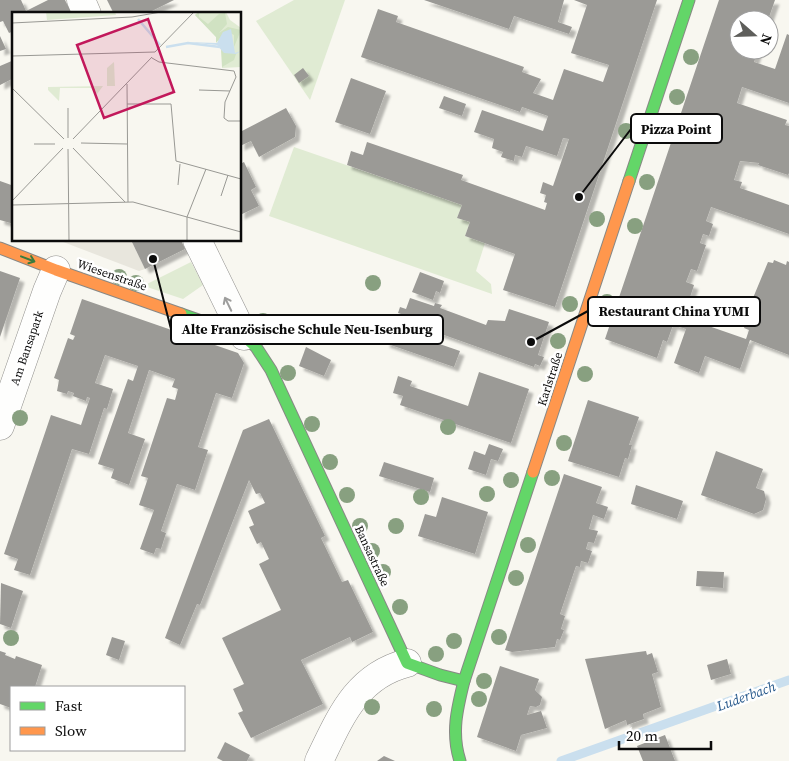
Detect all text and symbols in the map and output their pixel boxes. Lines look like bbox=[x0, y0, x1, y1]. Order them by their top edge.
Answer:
north arrow bbox=[729, 10, 779, 60]
inset map bbox=[12, 12, 241, 241]
text: N bbox=[755, 31, 777, 48]
callout: Pizza Point bbox=[631, 114, 722, 143]
text: Pizza Point bbox=[641, 119, 712, 139]
one-way arrow bbox=[20, 255, 35, 264]
street label: Wiesenstraße bbox=[75, 256, 149, 294]
one-way arrow bbox=[223, 297, 232, 312]
callout: Restaurant China YUMI bbox=[588, 297, 760, 326]
text: Restaurant China YUMI bbox=[598, 301, 750, 321]
street label: Am Bansapark bbox=[7, 308, 47, 388]
callout: Alte Französische Schule Neu-Isenburg bbox=[171, 315, 443, 344]
text: Alte Französische Schule Neu-Isenburg bbox=[181, 319, 433, 339]
street label: Karlstraße bbox=[534, 350, 566, 408]
street label: Bansastraße bbox=[351, 523, 393, 589]
water label: Luderbach bbox=[713, 676, 779, 716]
legend bbox=[10, 686, 185, 751]
text: Fast bbox=[55, 695, 82, 716]
scale bar bbox=[619, 718, 712, 750]
text: Slow bbox=[55, 720, 87, 741]
text: 20 m bbox=[626, 725, 658, 746]

